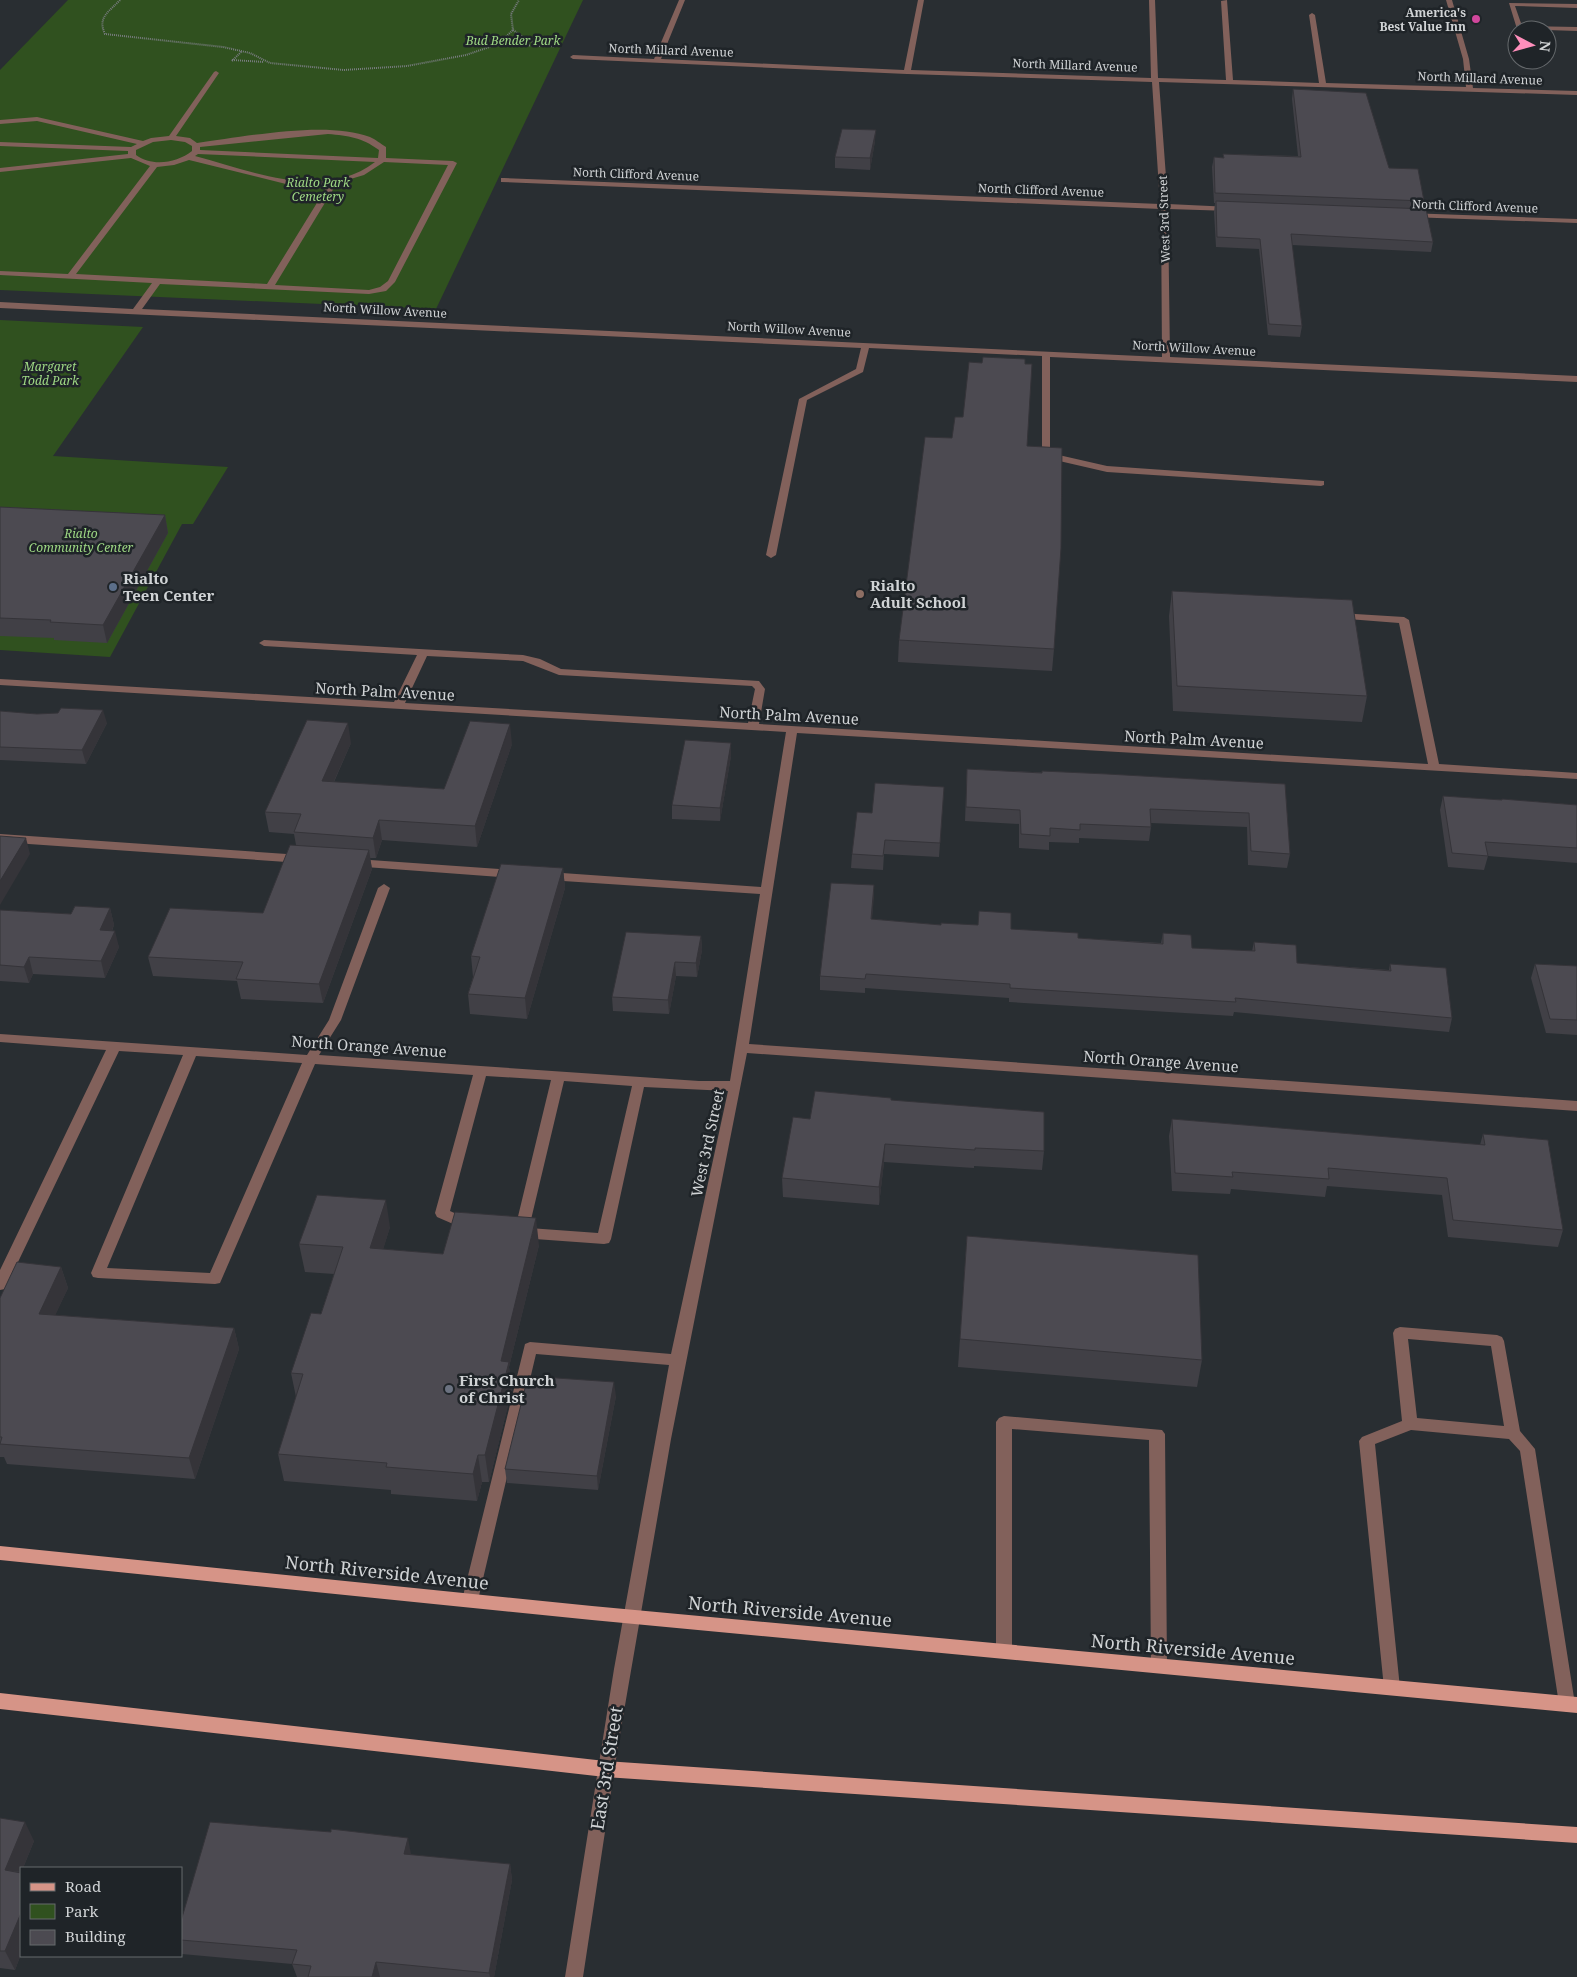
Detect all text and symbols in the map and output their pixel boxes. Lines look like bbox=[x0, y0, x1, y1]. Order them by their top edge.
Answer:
place label: America's Best Value Inn bbox=[1379, 4, 1466, 35]
marker: America's Best Value Inn bbox=[1470, 13, 1482, 25]
north arrow bbox=[1507, 20, 1557, 70]
park label: Bud Bender Park bbox=[465, 32, 561, 49]
street label: North Millard Avenue bbox=[608, 39, 734, 61]
text: N bbox=[1535, 40, 1555, 53]
street label: North Millard Avenue bbox=[1012, 54, 1138, 76]
street label: North Millard Avenue bbox=[1417, 67, 1543, 89]
street label: North Clifford Avenue bbox=[573, 163, 699, 185]
park label: Rialto Park Cemetery bbox=[285, 174, 351, 205]
street label: West 3rd Street bbox=[1154, 175, 1174, 263]
street label: North Clifford Avenue bbox=[978, 179, 1104, 201]
street label: North Clifford Avenue bbox=[1412, 195, 1538, 217]
street label: North Willow Avenue bbox=[323, 298, 447, 322]
street label: North Willow Avenue bbox=[727, 317, 851, 341]
street label: North Willow Avenue bbox=[1132, 336, 1256, 360]
park label: Margaret Todd Park bbox=[21, 358, 80, 389]
park label: Rialto Community Center bbox=[29, 525, 134, 556]
place label: Rialto Teen Center bbox=[123, 568, 215, 605]
place label: Rialto Adult School bbox=[870, 575, 967, 612]
marker: Rialto Teen Center bbox=[107, 581, 119, 593]
marker: Rialto Adult School bbox=[854, 588, 866, 600]
street label: North Palm Avenue bbox=[315, 677, 455, 705]
street label: North Palm Avenue bbox=[719, 701, 859, 729]
street label: North Palm Avenue bbox=[1124, 725, 1264, 753]
street label: North Orange Avenue bbox=[291, 1031, 447, 1061]
street label: North Orange Avenue bbox=[1083, 1046, 1239, 1076]
street label: West 3rd Street bbox=[686, 1088, 728, 1198]
place label: First Church of Christ bbox=[459, 1370, 554, 1407]
marker: First Church of Christ bbox=[443, 1383, 455, 1395]
street label: North Riverside Avenue bbox=[284, 1549, 490, 1595]
street label: North Riverside Avenue bbox=[687, 1590, 893, 1632]
street label: North Riverside Avenue bbox=[1090, 1628, 1296, 1670]
street label: East 3rd Street bbox=[584, 1704, 628, 1832]
legend bbox=[20, 1867, 182, 1957]
text: Road bbox=[65, 1876, 101, 1896]
text: Park bbox=[65, 1901, 99, 1921]
text: Building bbox=[65, 1926, 126, 1946]

